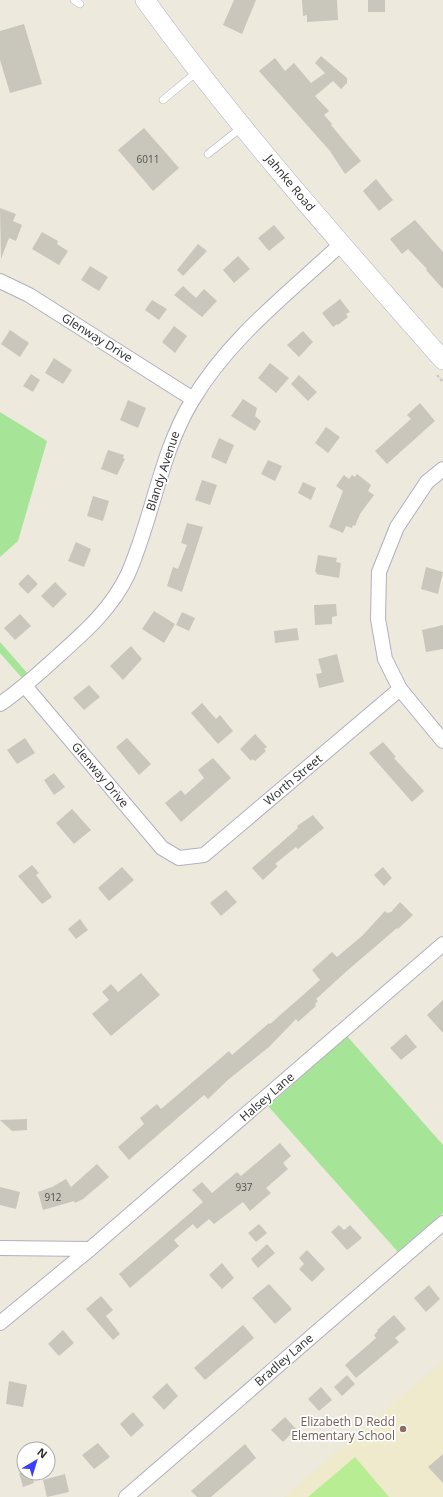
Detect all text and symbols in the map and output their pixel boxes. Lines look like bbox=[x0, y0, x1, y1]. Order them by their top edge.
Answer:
street label: Jahnke Road bbox=[261, 150, 319, 215]
house number: 6011 bbox=[137, 152, 159, 166]
street label: Glenway Drive bbox=[59, 309, 136, 366]
street label: Blandy Avenue bbox=[142, 428, 184, 513]
street label: Glenway Drive bbox=[68, 738, 133, 811]
street label: Worth Street bbox=[260, 750, 326, 809]
street label: Halsey Lane bbox=[236, 1068, 298, 1125]
house number: 937 bbox=[235, 1180, 253, 1194]
house number: 912 bbox=[44, 1190, 62, 1204]
street label: Bradley Lane bbox=[251, 1329, 317, 1390]
place label: Elizabeth D Redd Elementary School bbox=[291, 1413, 395, 1444]
marker: Elizabeth D Redd Elementary School bbox=[398, 1424, 408, 1434]
north arrow bbox=[16, 1441, 56, 1481]
text: N bbox=[34, 1444, 51, 1461]

